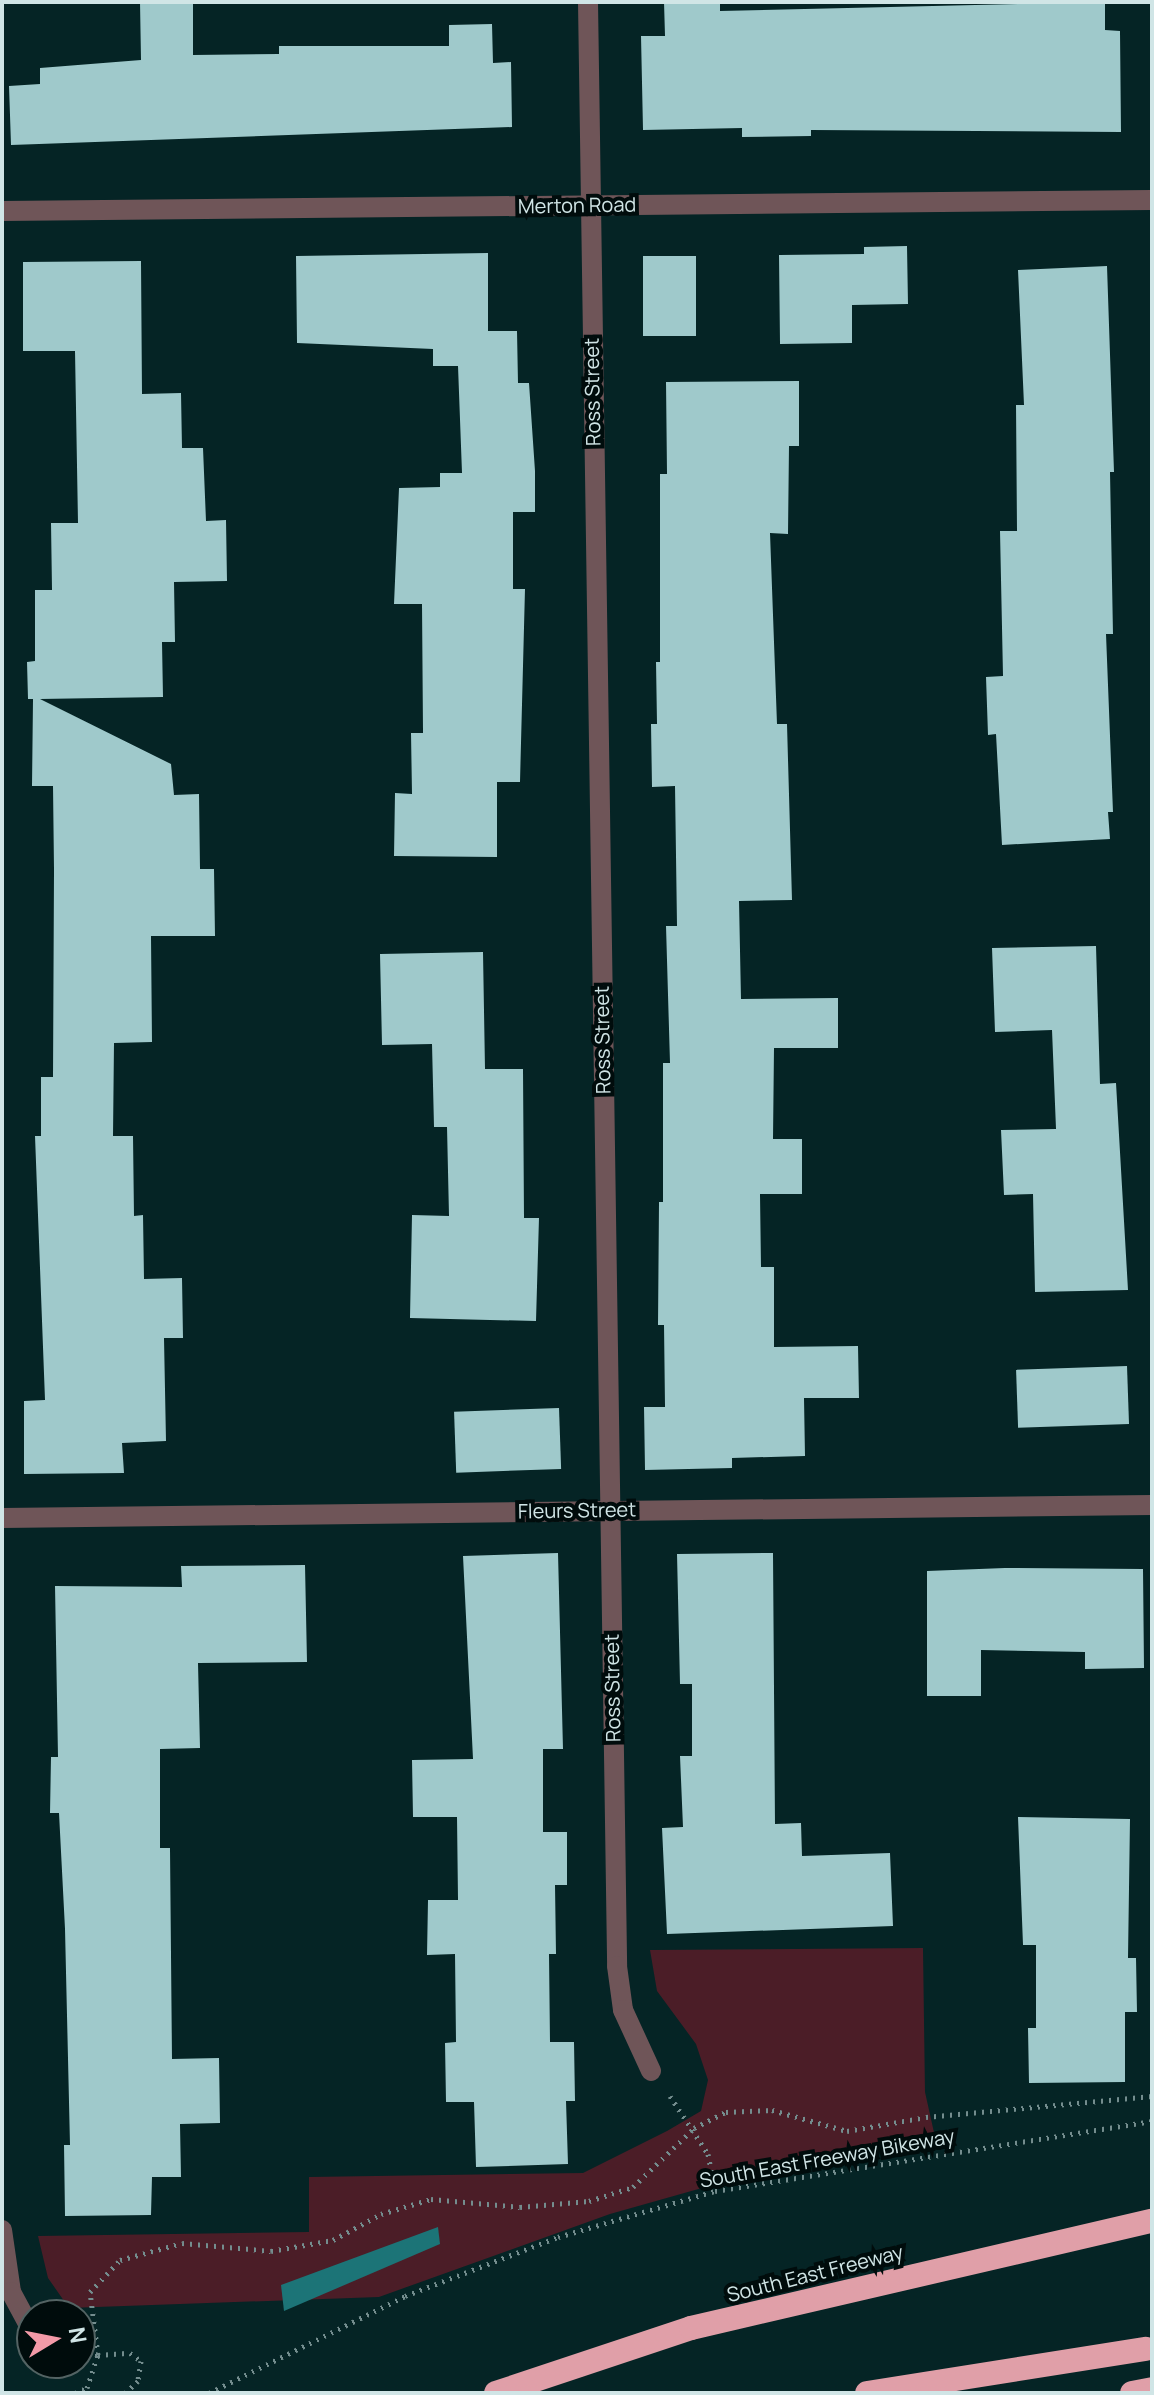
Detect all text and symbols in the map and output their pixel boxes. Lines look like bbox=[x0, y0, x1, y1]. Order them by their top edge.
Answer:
street label: Merton Road bbox=[518, 192, 636, 218]
street label: Ross Street bbox=[579, 338, 605, 446]
street label: Ross Street bbox=[589, 986, 615, 1094]
street label: Fleurs Street bbox=[518, 1497, 636, 1523]
street label: Ross Street bbox=[599, 1634, 625, 1742]
street label: South East Freeway Bikeway bbox=[698, 2124, 956, 2192]
street label: South East Freeway bbox=[724, 2239, 906, 2307]
north arrow bbox=[16, 2299, 96, 2379]
text: N bbox=[62, 2325, 94, 2346]

